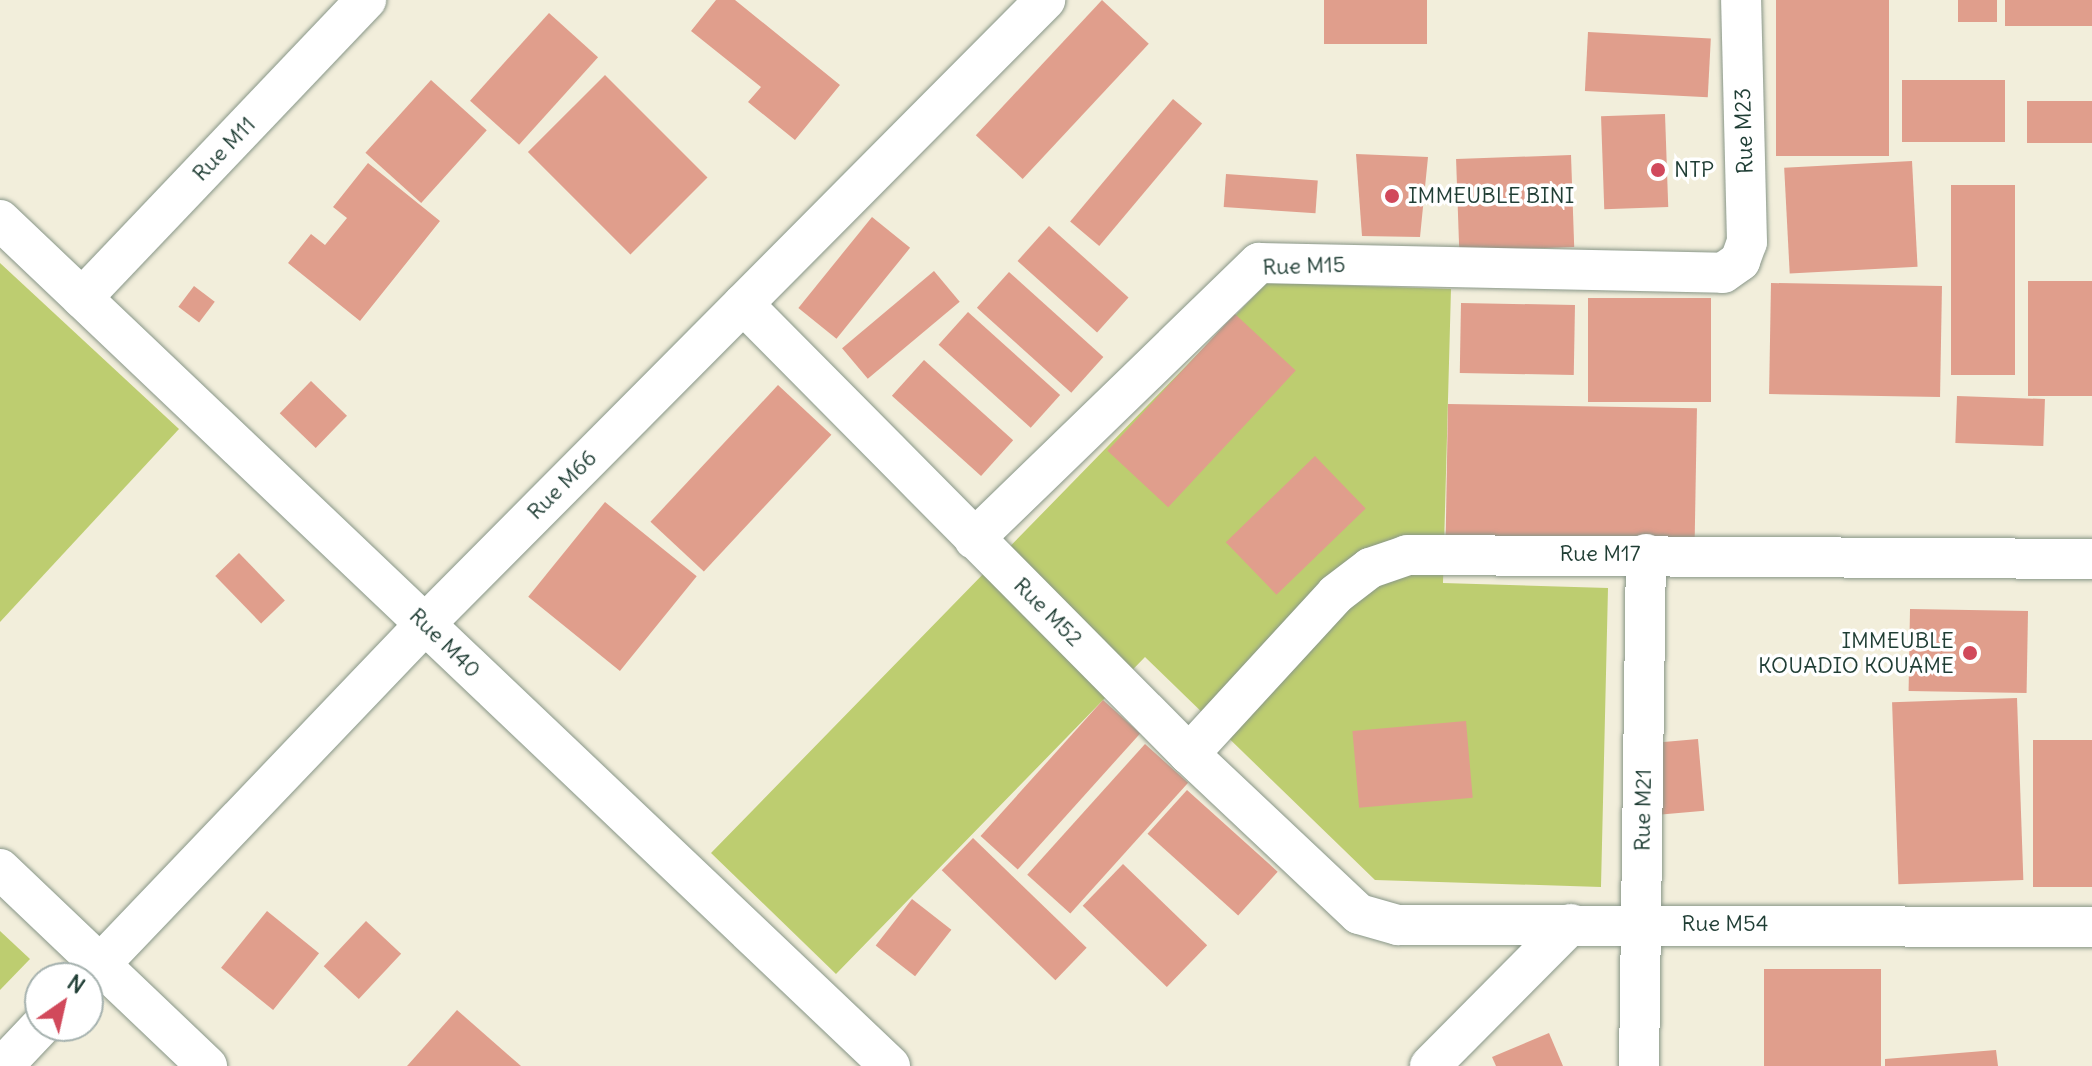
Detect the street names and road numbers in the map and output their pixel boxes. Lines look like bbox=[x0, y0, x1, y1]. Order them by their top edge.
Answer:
street label: Rue M23 bbox=[1729, 88, 1759, 174]
street label: Rue M11 bbox=[187, 111, 261, 187]
street label: Rue M15 bbox=[1262, 251, 1346, 281]
street label: Rue M66 bbox=[522, 445, 602, 525]
street label: Rue M17 bbox=[1559, 541, 1641, 567]
street label: Rue M52 bbox=[1008, 572, 1088, 652]
street label: Rue M40 bbox=[404, 603, 486, 683]
street label: Rue M21 bbox=[1629, 769, 1657, 851]
street label: Rue M54 bbox=[1682, 911, 1768, 937]

